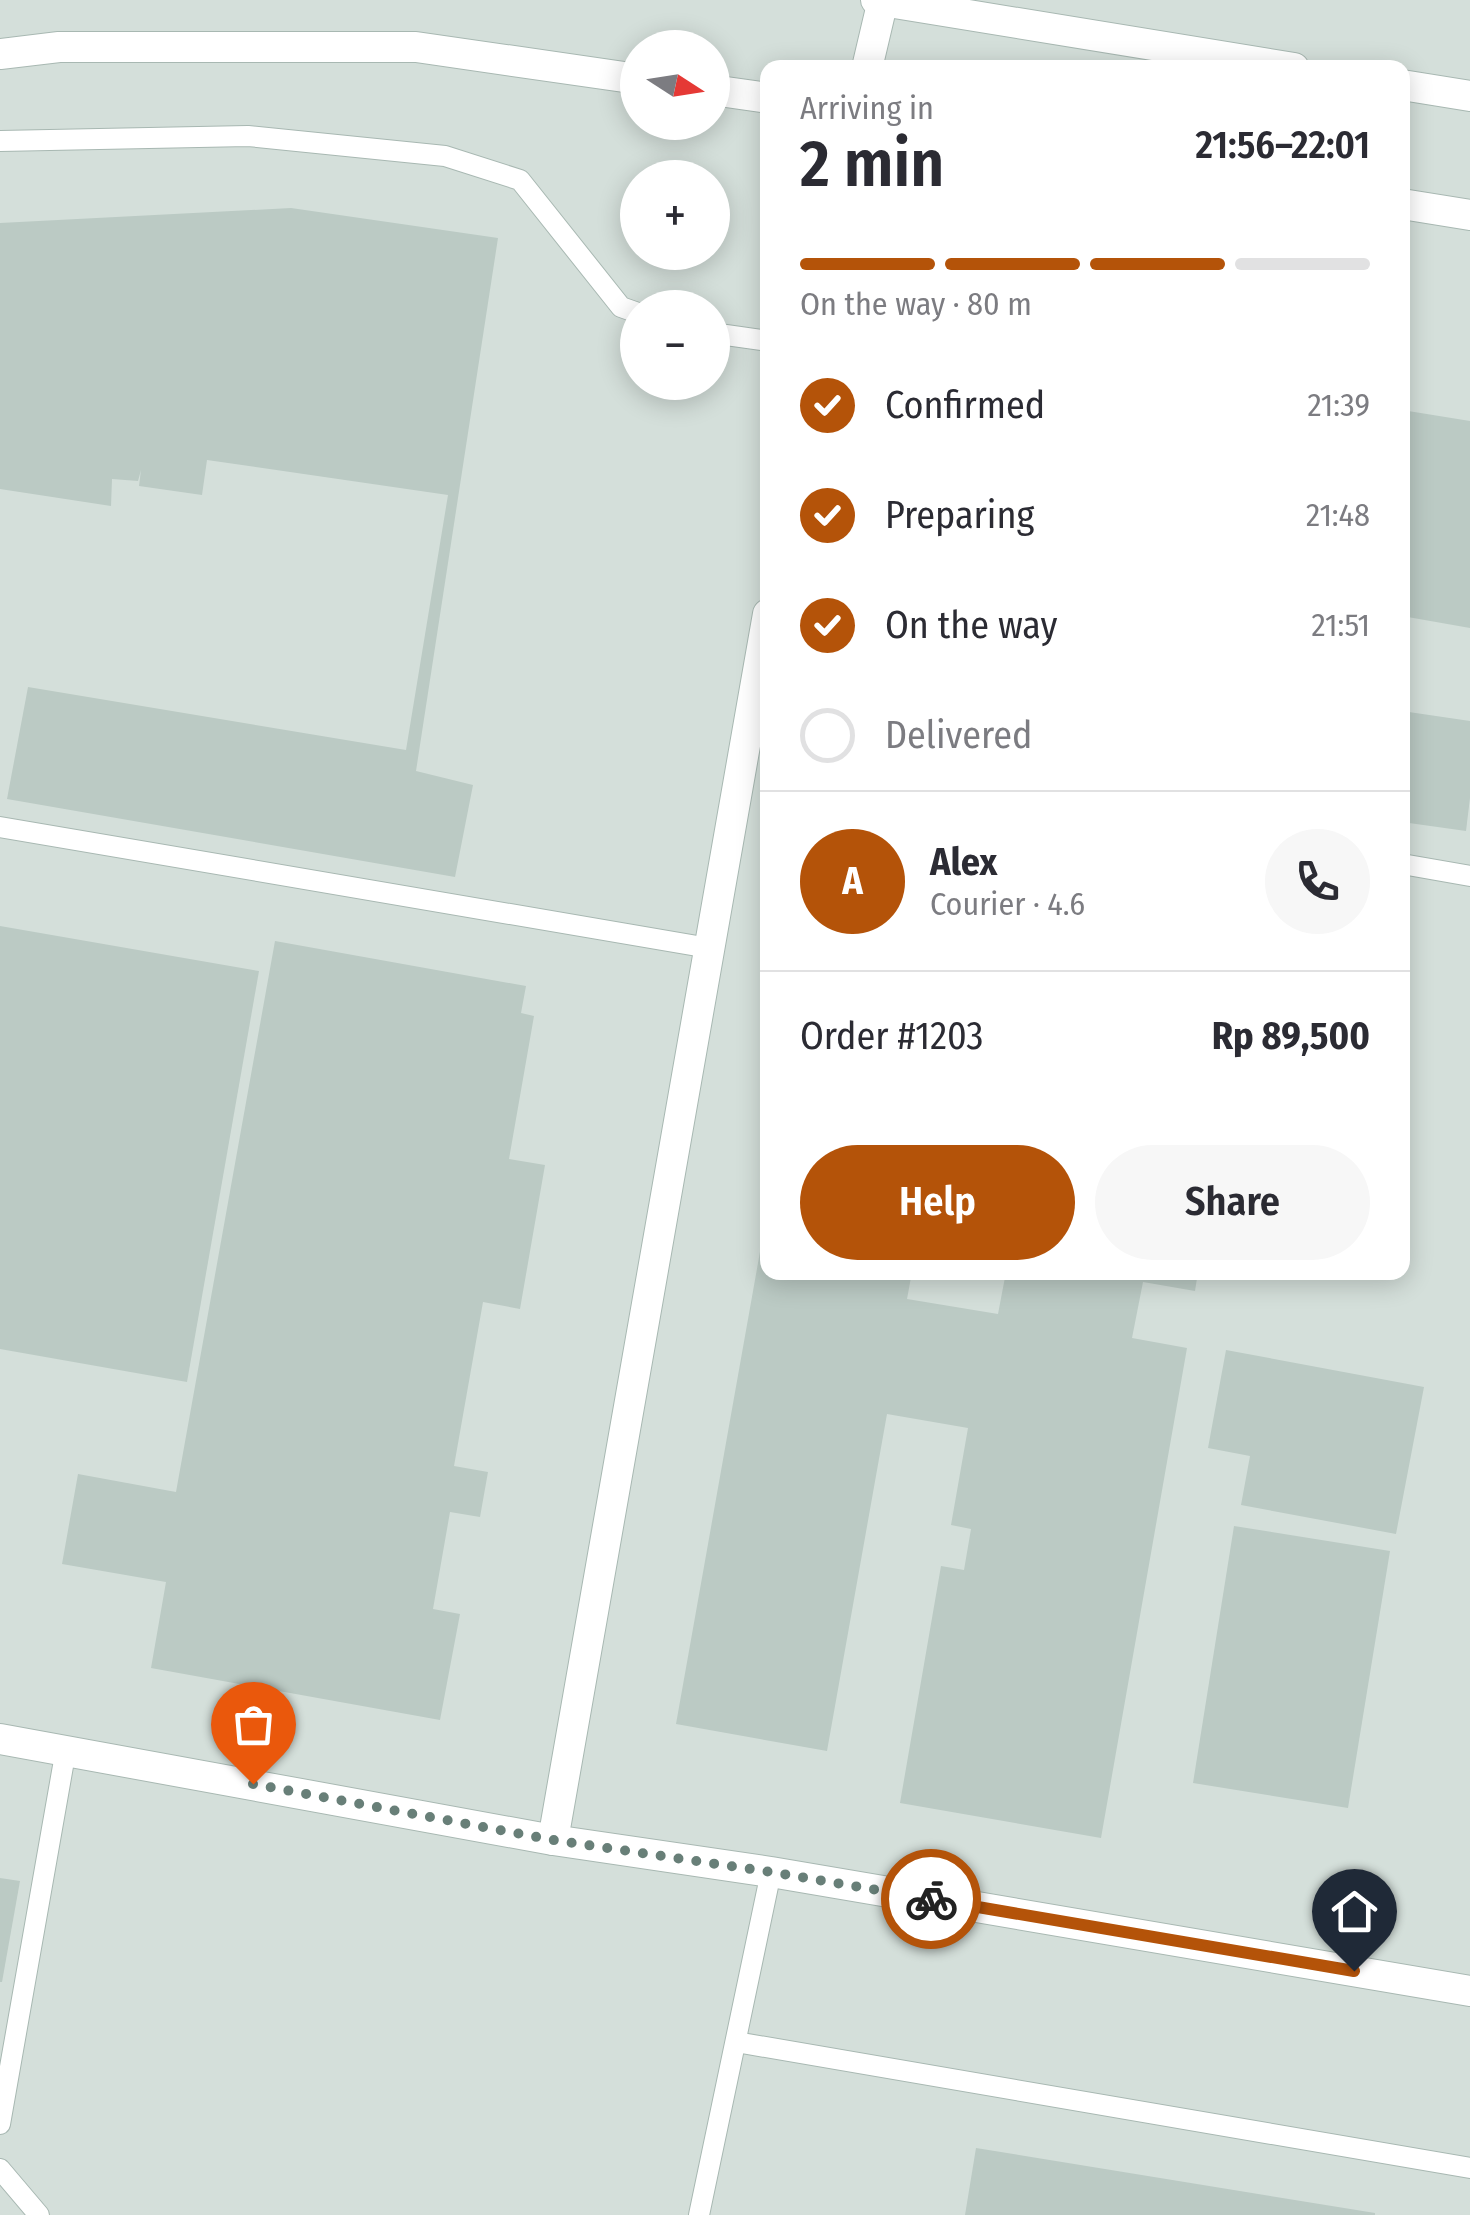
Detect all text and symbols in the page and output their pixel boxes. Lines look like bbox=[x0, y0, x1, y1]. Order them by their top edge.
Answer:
north arrow bbox=[620, 30, 730, 140]
map controls bbox=[620, 30, 730, 400]
text: Arriving in bbox=[800, 89, 934, 127]
text: 21:56–22:01 bbox=[1196, 122, 1370, 168]
text: 2 min bbox=[800, 125, 944, 203]
button: + bbox=[620, 160, 730, 270]
text: On the way · 80 m bbox=[800, 285, 1032, 323]
button: − bbox=[620, 290, 730, 400]
icon: check bbox=[800, 378, 855, 433]
text: Confirmed bbox=[885, 382, 1045, 428]
text: 21:39 bbox=[1307, 386, 1370, 424]
icon: check bbox=[800, 488, 855, 543]
text: Preparing bbox=[885, 492, 1034, 538]
text: 21:48 bbox=[1306, 496, 1370, 534]
icon: check bbox=[800, 598, 855, 653]
text: On the way bbox=[885, 602, 1057, 648]
text: 21:51 bbox=[1312, 606, 1370, 644]
text: Delivered bbox=[885, 712, 1032, 758]
button: phone bbox=[1265, 829, 1370, 934]
text: Alex bbox=[930, 839, 997, 885]
text: A bbox=[842, 858, 863, 904]
text: Courier · 4.6 bbox=[930, 885, 1085, 923]
text: Order #1203 bbox=[800, 1013, 983, 1059]
text: Rp 89,500 bbox=[1212, 1013, 1370, 1059]
button: Help bbox=[800, 1145, 1075, 1260]
button: Share bbox=[1095, 1145, 1370, 1260]
pin bbox=[211, 1682, 296, 1785]
icon: bag bbox=[226, 1697, 281, 1752]
courier bbox=[881, 1849, 981, 1949]
pin bbox=[1312, 1869, 1397, 1972]
icon: bike bbox=[904, 1872, 959, 1927]
icon: home bbox=[1327, 1884, 1382, 1939]

